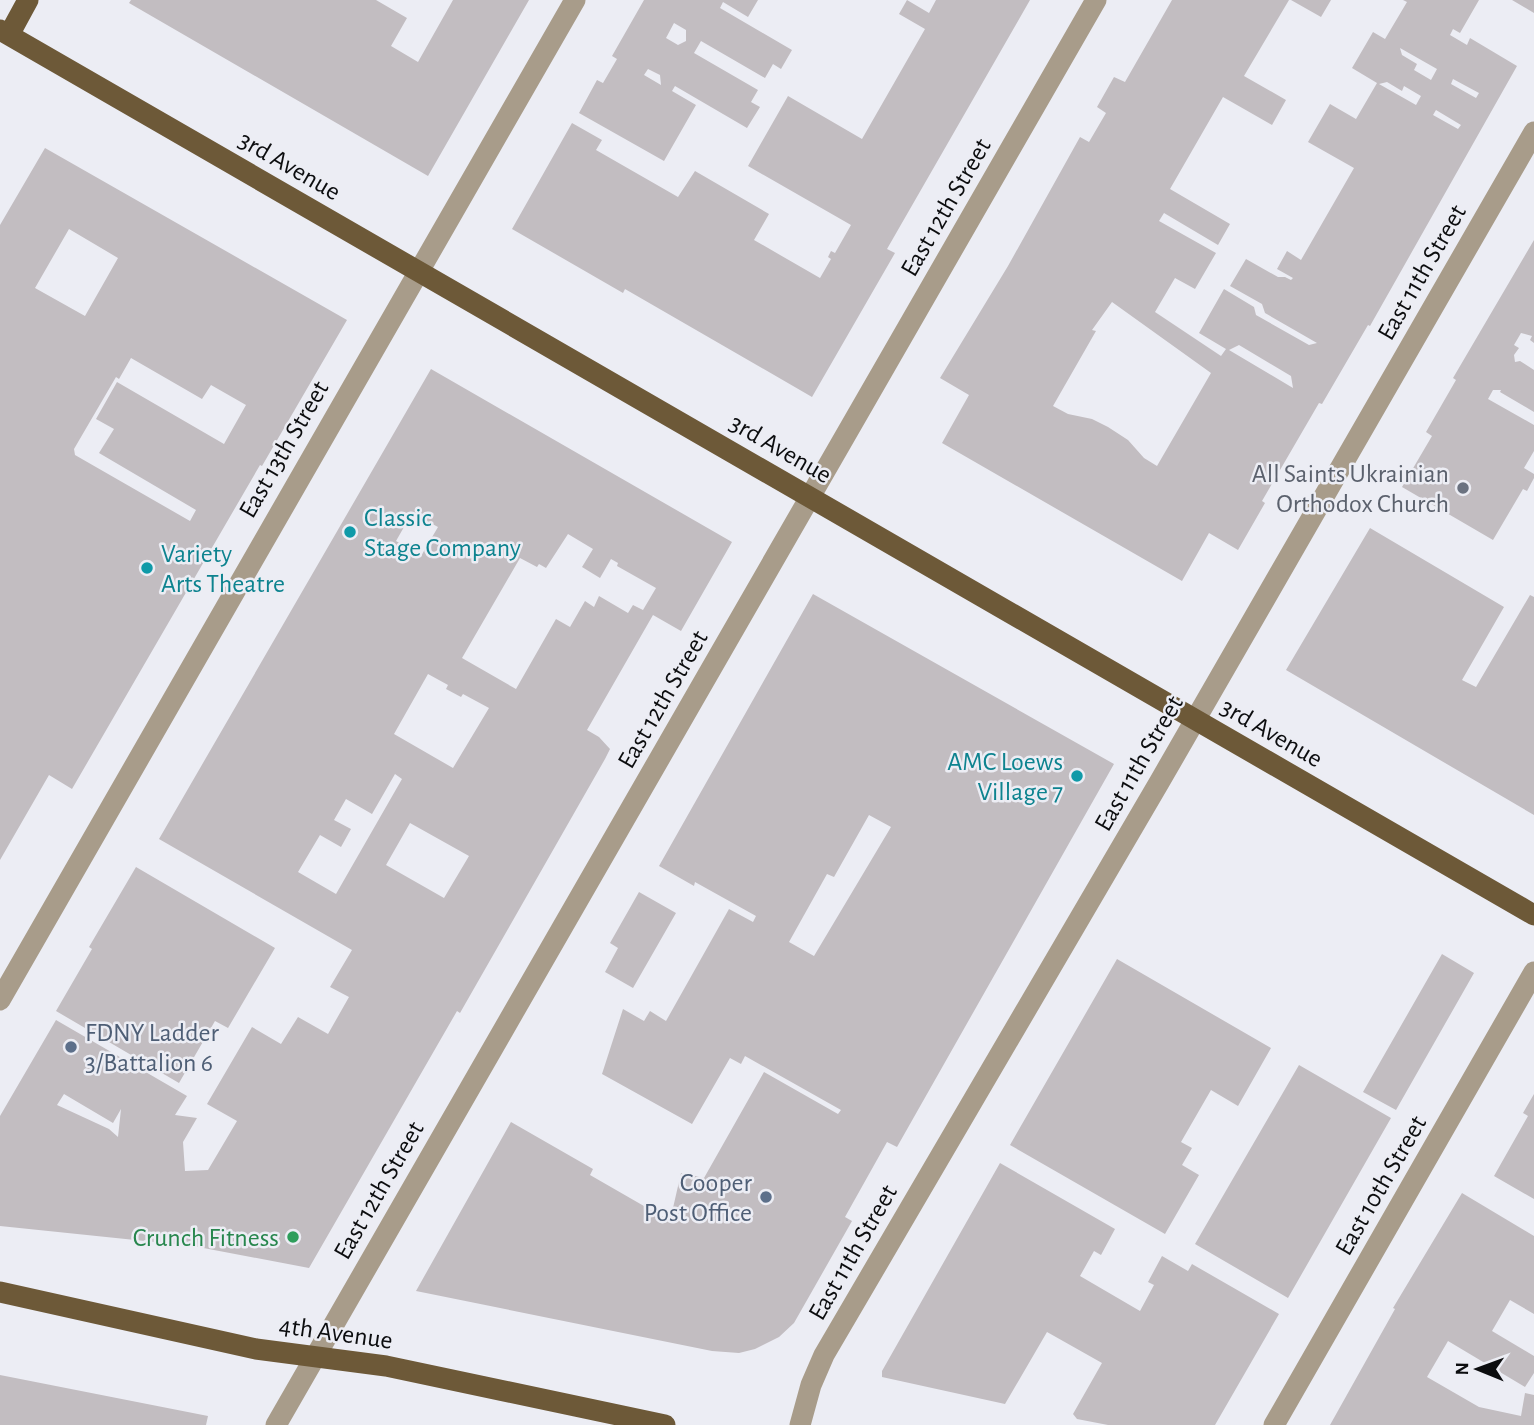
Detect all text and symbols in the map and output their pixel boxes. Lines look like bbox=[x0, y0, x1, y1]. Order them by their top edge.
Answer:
street label: 3rd Avenue bbox=[234, 126, 345, 205]
street label: East 12th Street bbox=[896, 134, 996, 281]
street label: East 11th Street bbox=[1373, 200, 1471, 345]
street label: East 13th Street bbox=[234, 377, 333, 522]
street label: 3rd Avenue bbox=[725, 409, 836, 488]
place label: All Saints Ukrainian Orthodox Church bbox=[1252, 461, 1449, 517]
marker: All Saints Ukrainian Orthodox Church bbox=[1455, 480, 1471, 496]
place label: Classic Stage Company bbox=[364, 505, 521, 561]
marker: Classic Stage Company bbox=[342, 524, 358, 540]
place label: Variety Arts Theatre bbox=[161, 541, 285, 597]
marker: Variety Arts Theatre bbox=[139, 560, 155, 576]
street label: East 12th Street bbox=[613, 626, 713, 773]
street label: East 11th Street bbox=[1090, 691, 1188, 836]
street label: 3rd Avenue bbox=[1216, 693, 1327, 772]
place label: AMC Loews Village 7 bbox=[947, 749, 1063, 805]
marker: AMC Loews Village 7 bbox=[1069, 768, 1085, 784]
place label: FDNY Ladder 3/Battalion 6 bbox=[85, 1020, 220, 1076]
marker: FDNY Ladder 3/Battalion 6 bbox=[63, 1039, 79, 1055]
street label: East 10th Street bbox=[1331, 1111, 1431, 1260]
street label: East 12th Street bbox=[329, 1117, 429, 1264]
place label: Cooper Post Office bbox=[644, 1170, 753, 1226]
street label: East 11th Street bbox=[804, 1180, 902, 1325]
marker: Cooper Post Office bbox=[758, 1189, 774, 1205]
place label: Crunch Fitness bbox=[133, 1225, 279, 1251]
marker: Crunch Fitness bbox=[285, 1229, 301, 1245]
street label: 4th Avenue bbox=[277, 1312, 394, 1354]
north arrow bbox=[1443, 1334, 1513, 1404]
text: N bbox=[1453, 1362, 1472, 1376]

